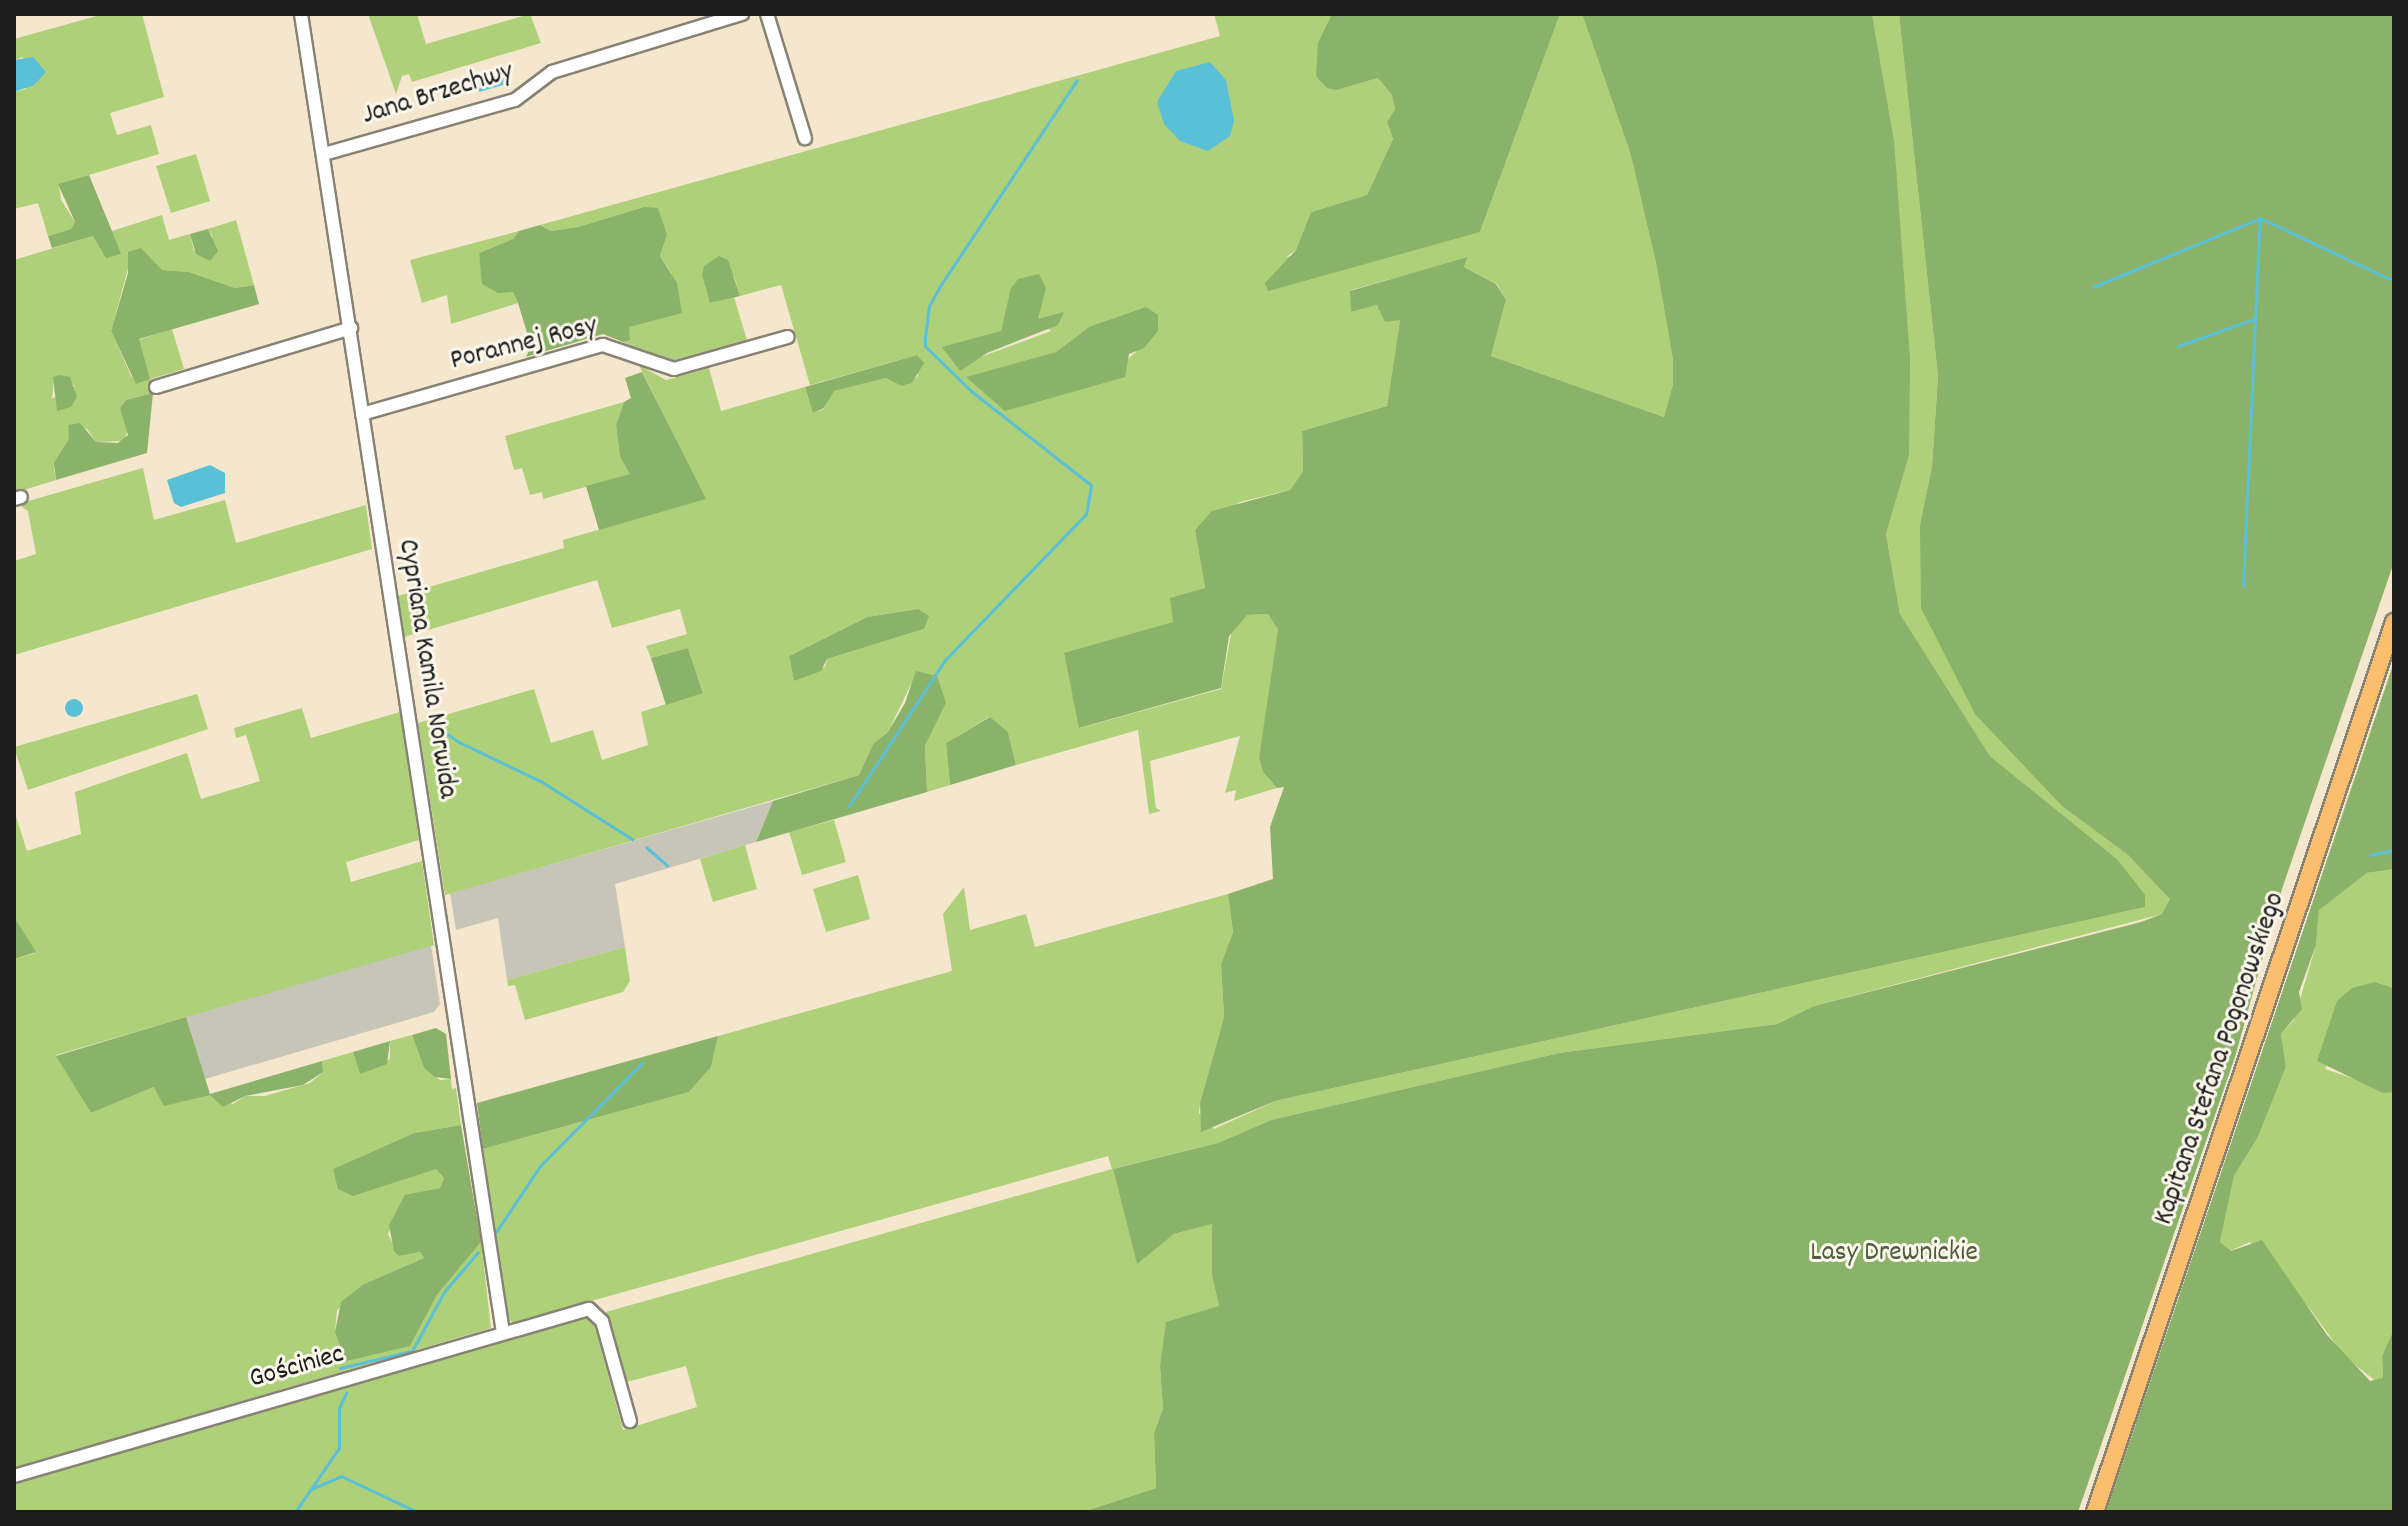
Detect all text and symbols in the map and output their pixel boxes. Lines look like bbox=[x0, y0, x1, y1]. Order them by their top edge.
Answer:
street label: Jana Brzechwy bbox=[359, 56, 517, 134]
street label: Porannej Rosy bbox=[447, 311, 601, 379]
street label: Cypriana Kamila Norwida bbox=[389, 537, 463, 801]
street label: Kapitana Stefana Pogonowskiego bbox=[2148, 888, 2294, 1230]
park label: Lasy Drewnickie bbox=[1810, 1237, 1978, 1271]
street label: Gościniec bbox=[246, 1339, 348, 1397]

